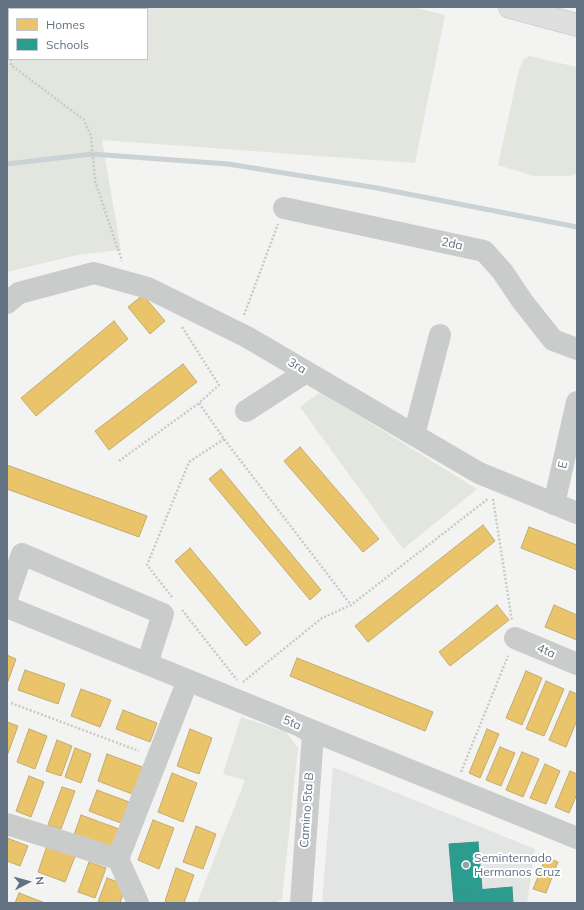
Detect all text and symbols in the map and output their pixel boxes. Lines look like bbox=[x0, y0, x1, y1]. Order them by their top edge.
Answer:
legend bbox=[8, 8, 148, 60]
text: Homes bbox=[46, 17, 85, 32]
text: Schools bbox=[46, 37, 89, 52]
street label: 2da bbox=[440, 235, 464, 253]
street label: 3ra bbox=[285, 355, 309, 377]
street label: E bbox=[555, 460, 571, 470]
street label: 4ta bbox=[535, 641, 557, 661]
street label: 5ta bbox=[281, 713, 303, 733]
street label: Camino 5ta B bbox=[297, 772, 317, 848]
place label: Seminternado Hermanos Cruz bbox=[474, 851, 560, 879]
marker: Seminternado Hermanos Cruz bbox=[461, 860, 471, 870]
north arrow bbox=[8, 862, 48, 902]
text: N bbox=[33, 876, 47, 886]

